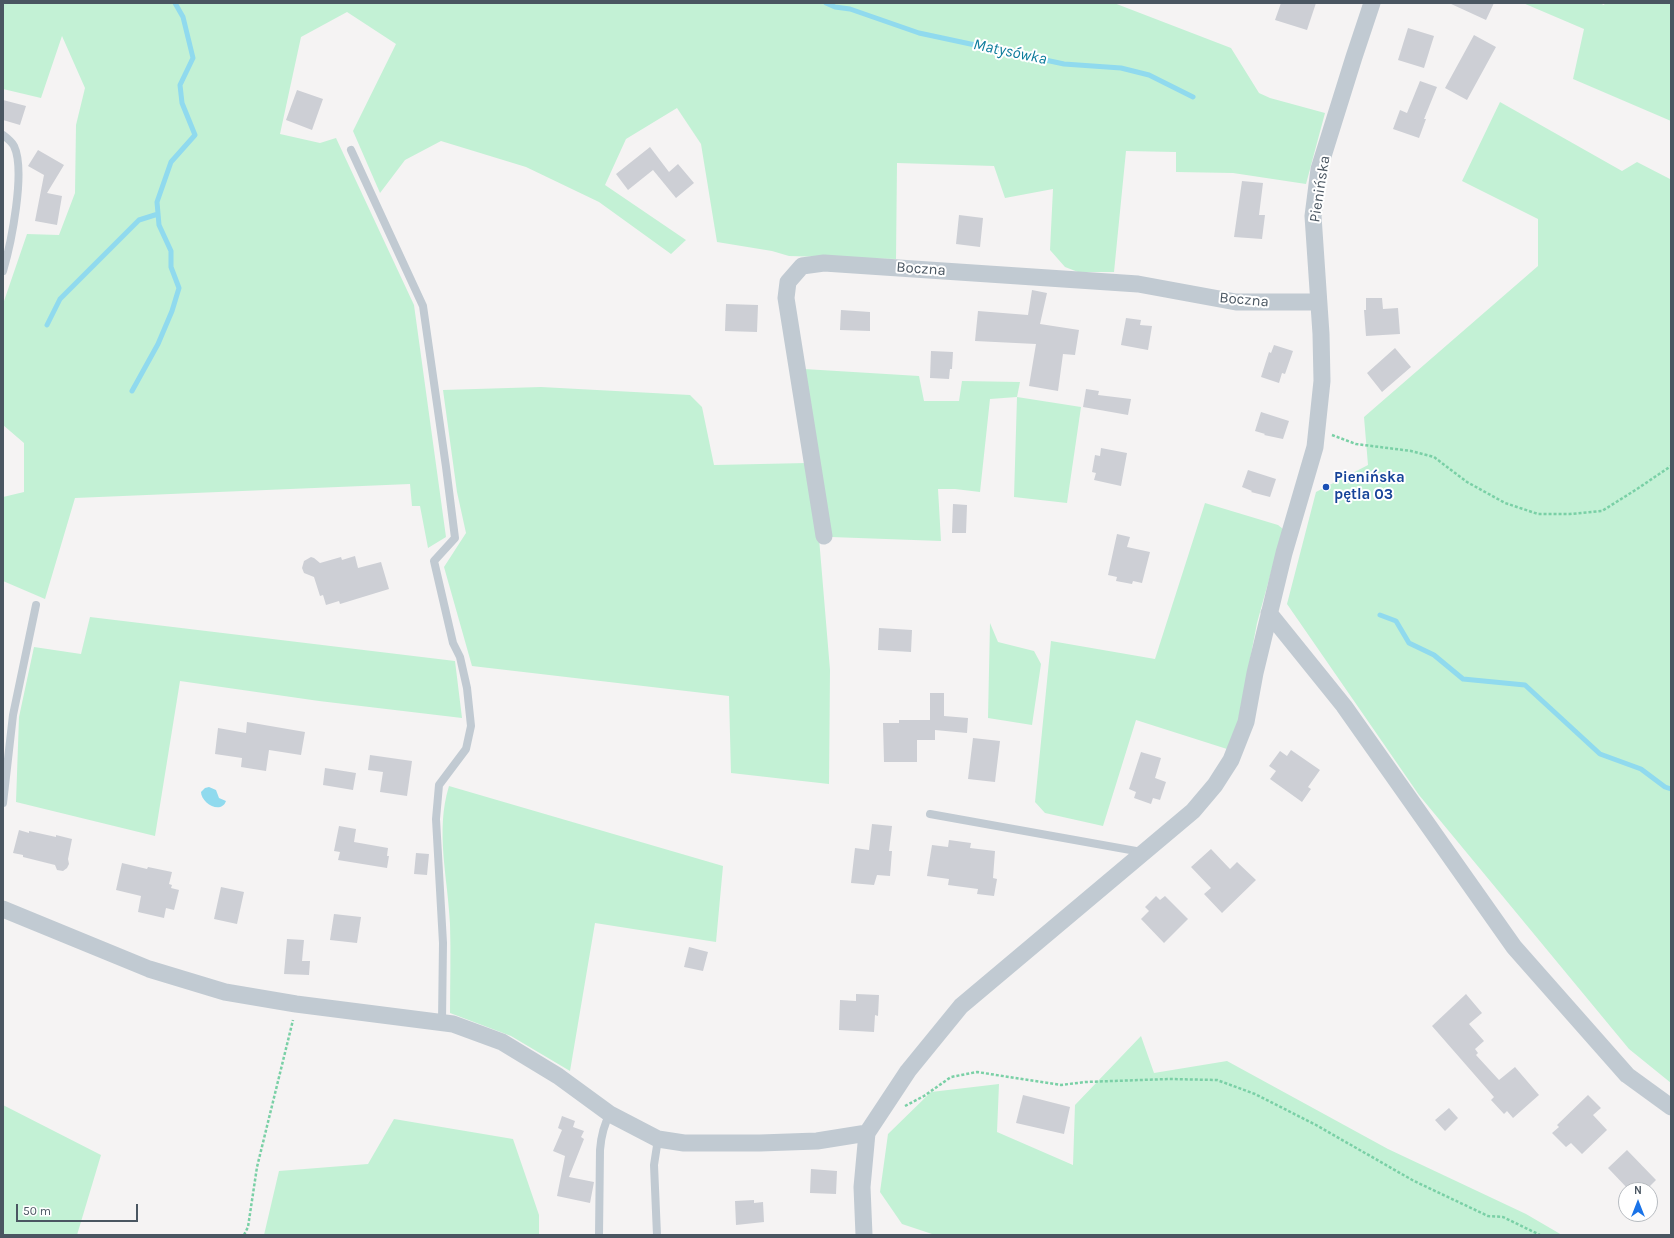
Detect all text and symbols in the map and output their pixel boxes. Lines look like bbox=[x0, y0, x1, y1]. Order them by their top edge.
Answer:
water label: Matysówka bbox=[971, 35, 1049, 69]
street label: Pienińska bbox=[1306, 154, 1334, 224]
street label: Boczna bbox=[896, 258, 946, 280]
street label: Boczna bbox=[1218, 289, 1270, 311]
place label: Pienińska pętla 03 bbox=[1334, 469, 1405, 504]
marker: Pienińska pętla 03 bbox=[1321, 482, 1331, 492]
north arrow bbox=[1618, 1182, 1658, 1222]
text: N bbox=[1634, 1184, 1642, 1197]
scale bar bbox=[18, 1196, 140, 1222]
text: 50 m bbox=[23, 1204, 51, 1218]

